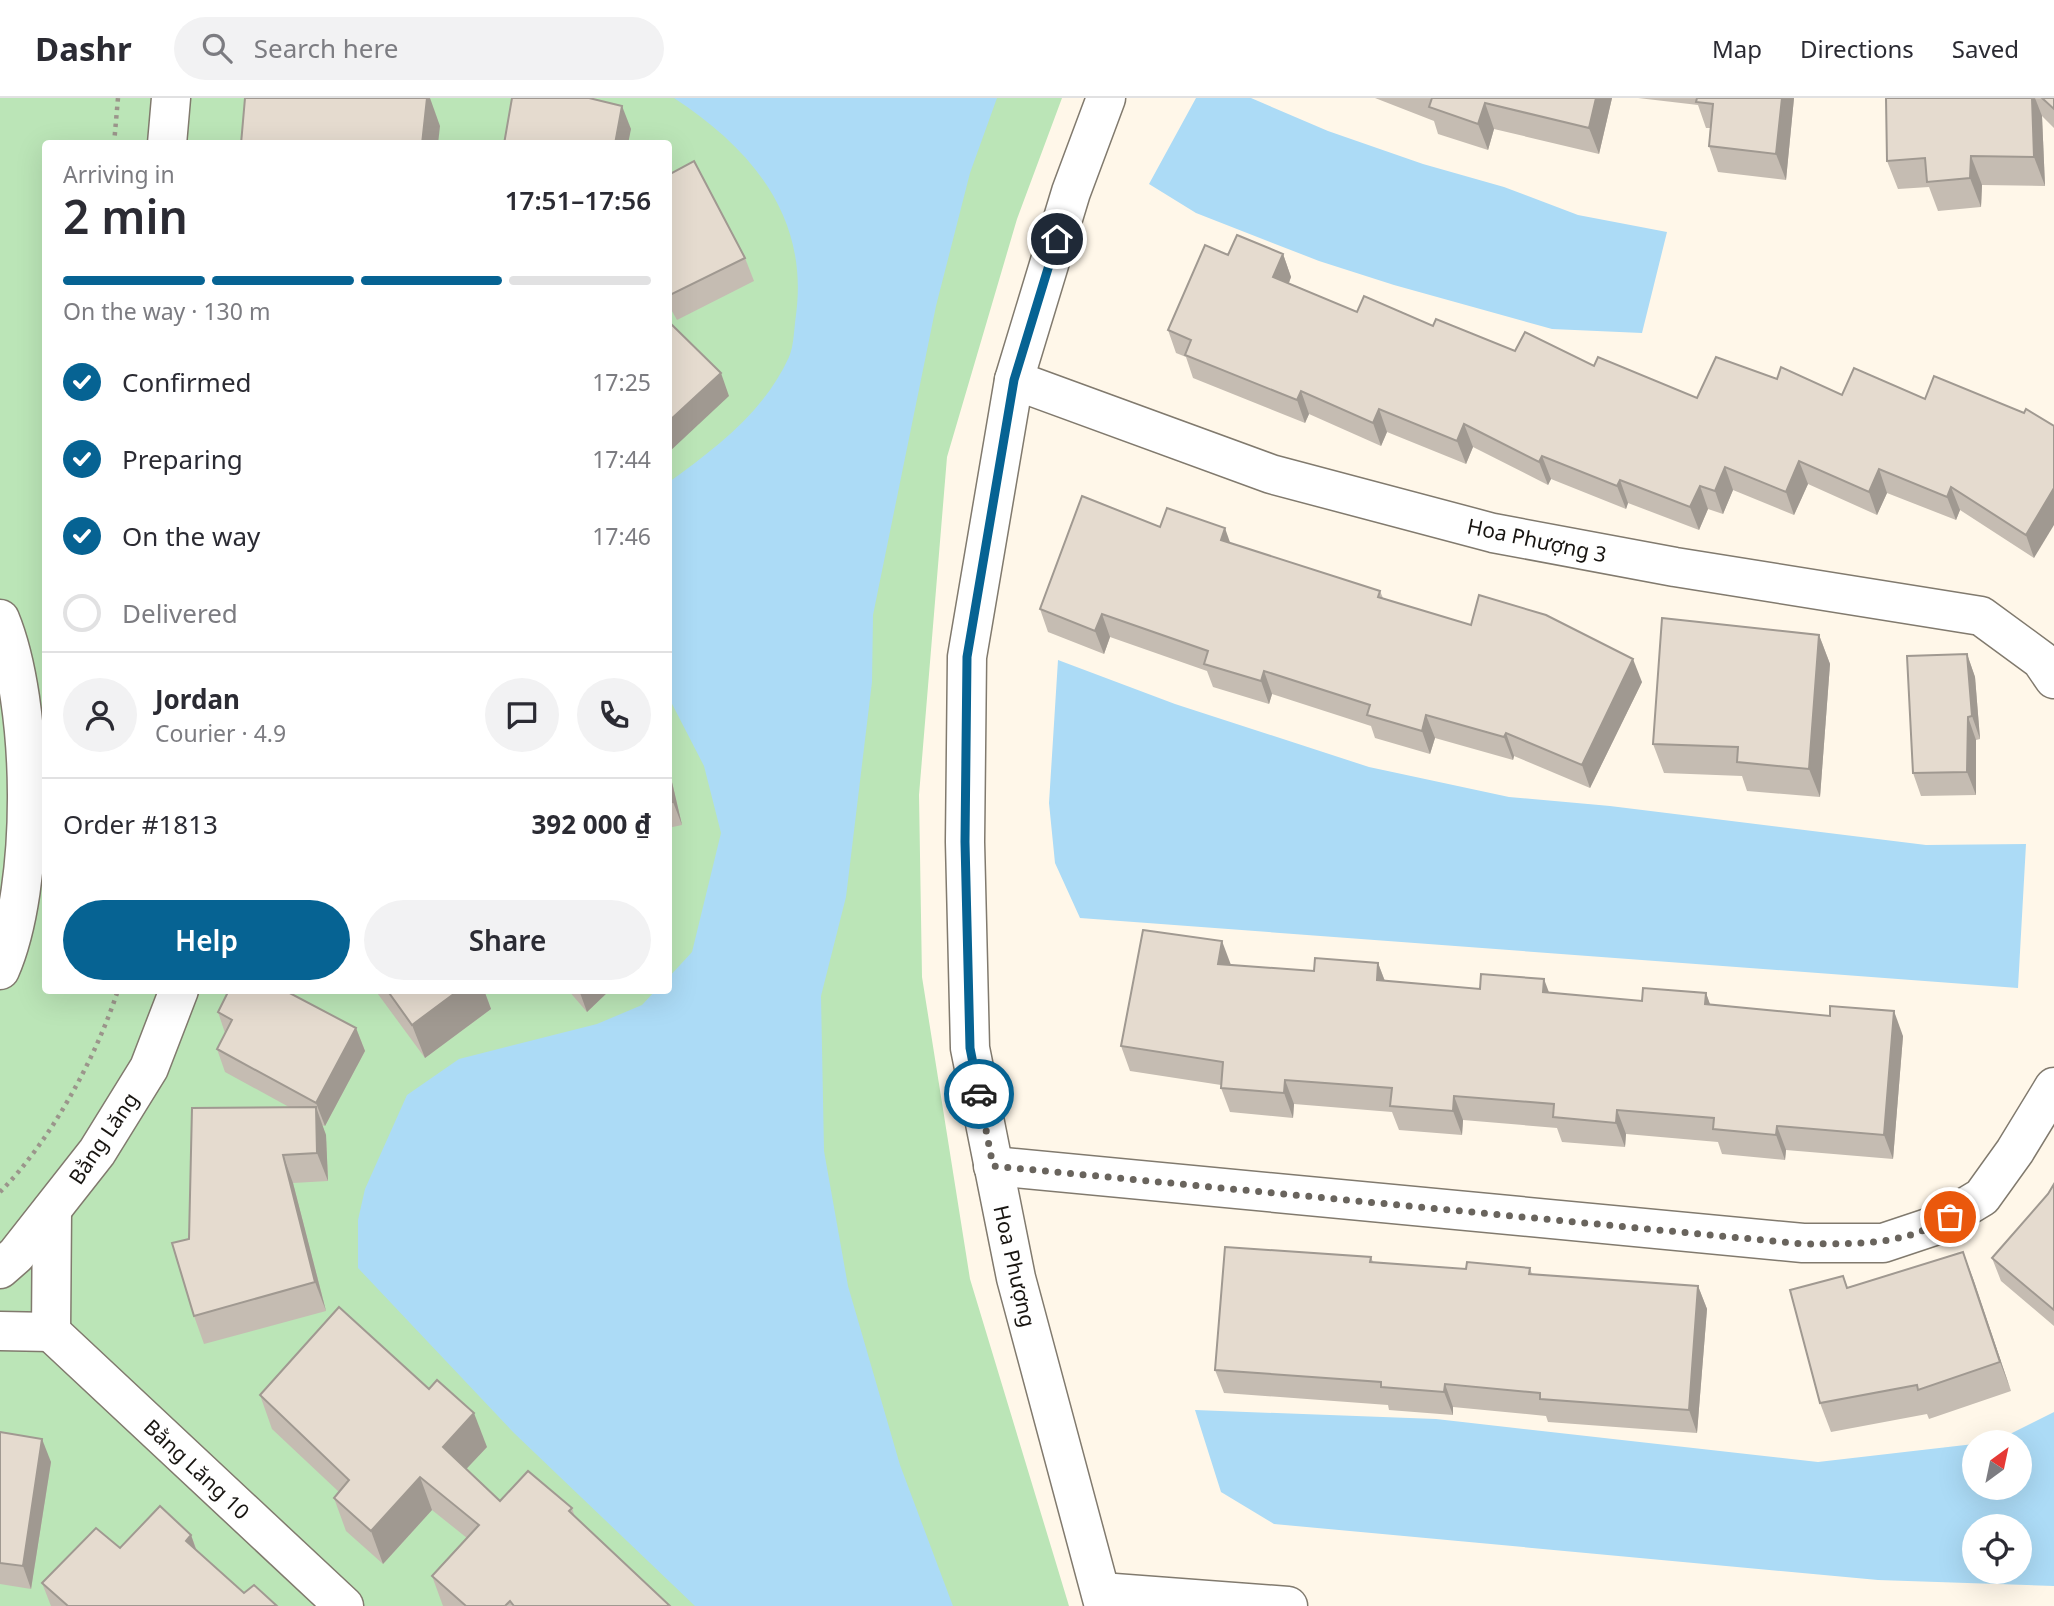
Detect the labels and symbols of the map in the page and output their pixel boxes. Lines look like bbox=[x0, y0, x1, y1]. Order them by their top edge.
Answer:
pin bbox=[1027, 209, 1087, 269]
street label: Hoa Phượng 3 bbox=[1465, 512, 1609, 568]
courier bbox=[944, 1059, 1014, 1129]
street label: Bằng Lăng bbox=[62, 1086, 144, 1190]
pin bbox=[1920, 1187, 1980, 1247]
street label: Hoa Phượng bbox=[987, 1202, 1043, 1330]
street label: Bằng Lăng 10 bbox=[138, 1413, 256, 1525]
north arrow bbox=[1962, 1430, 2032, 1500]

